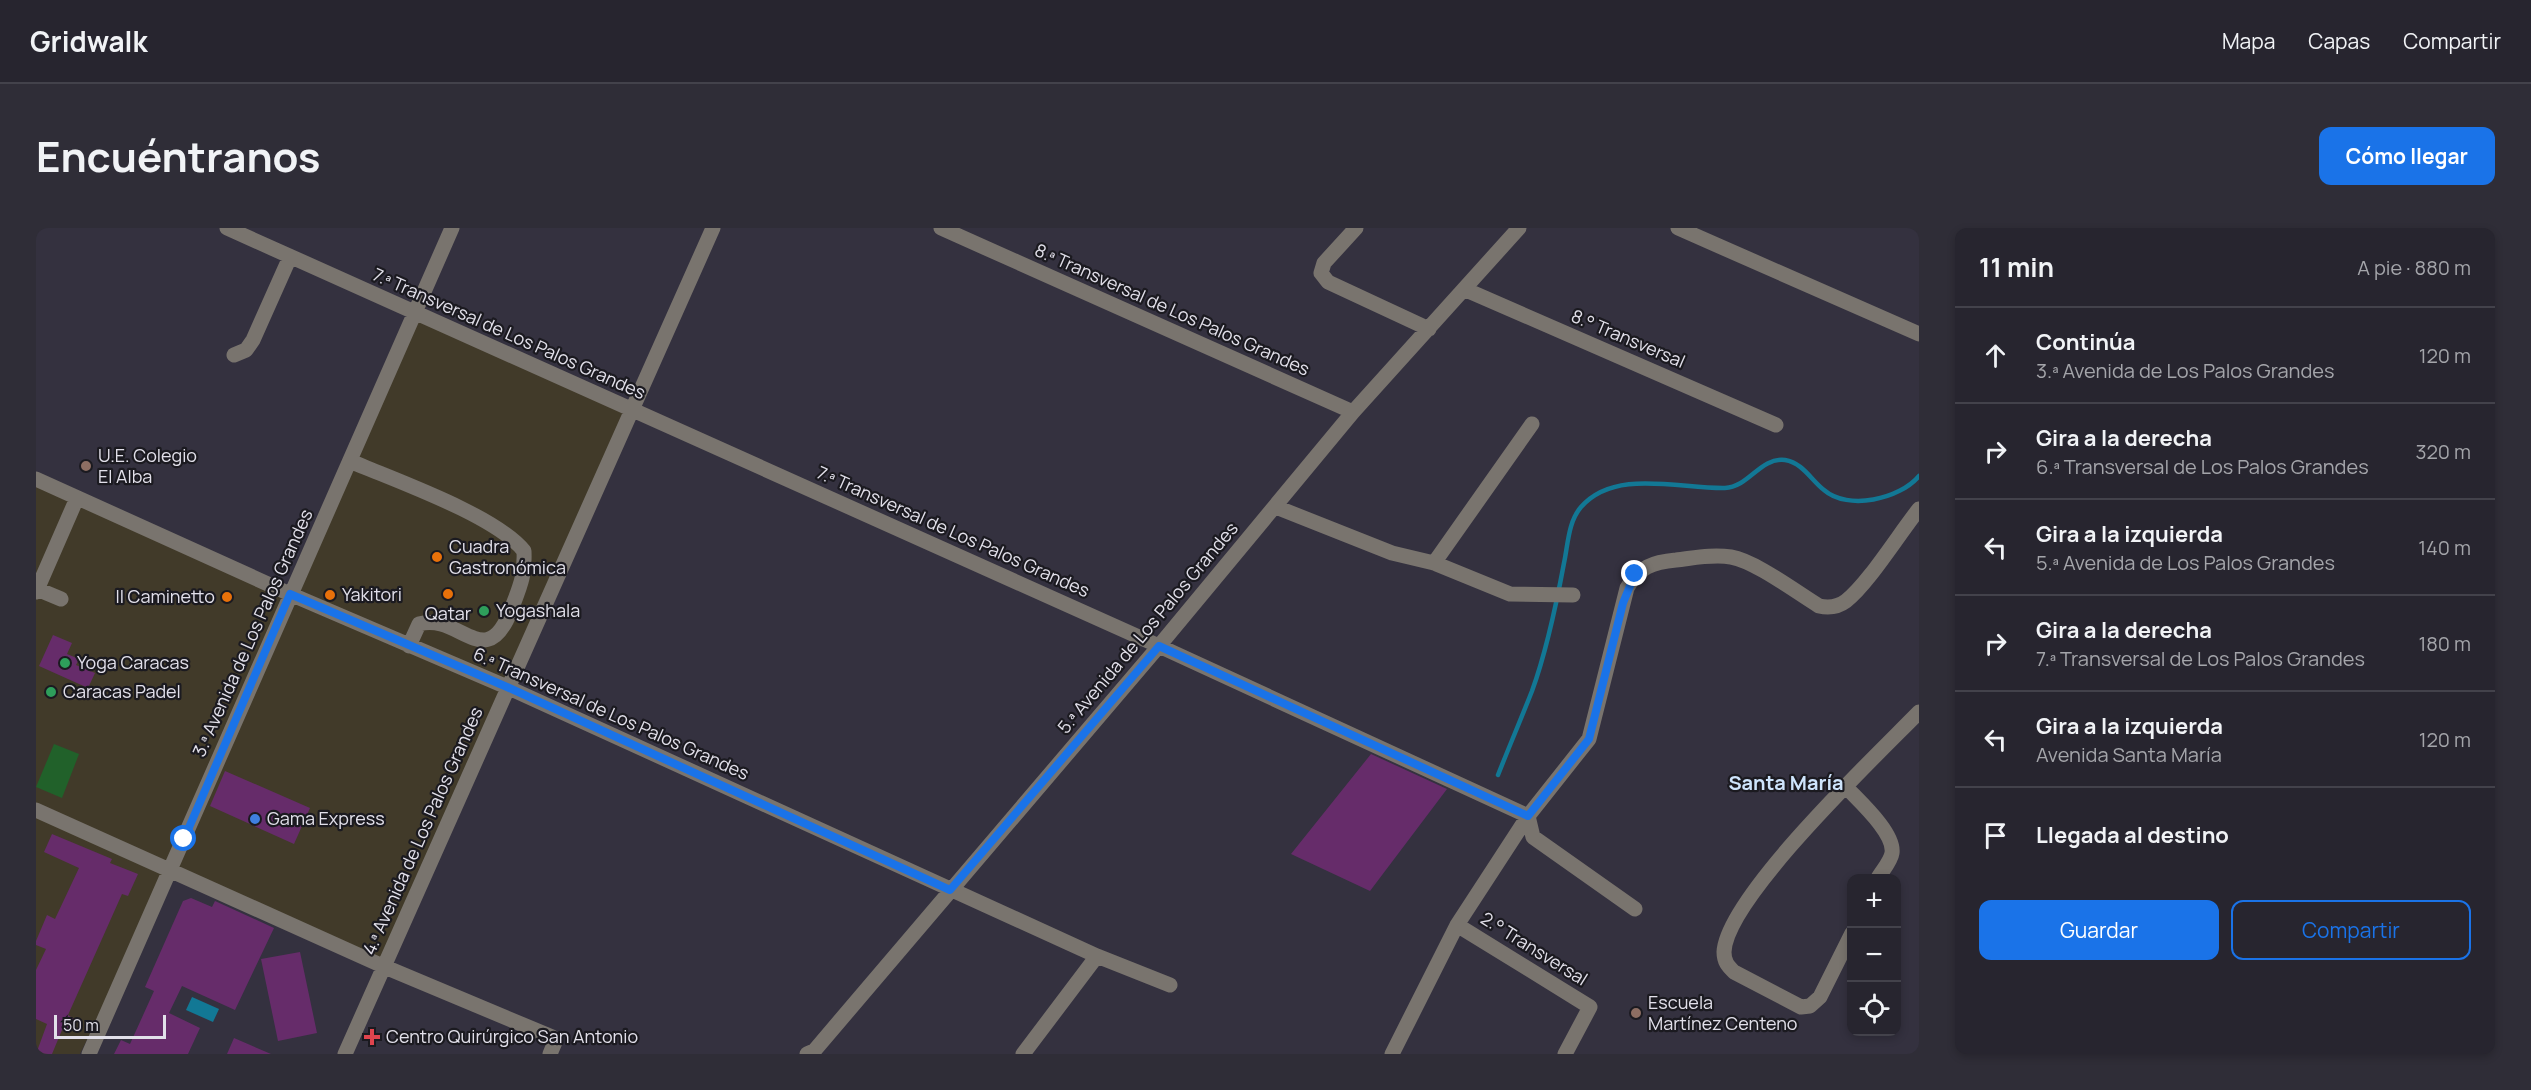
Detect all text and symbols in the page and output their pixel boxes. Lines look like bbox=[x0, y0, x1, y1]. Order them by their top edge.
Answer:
text: Gridwalk bbox=[30, 22, 147, 60]
text: Mapa bbox=[2222, 27, 2275, 55]
text: Capas bbox=[2308, 27, 2370, 55]
text: Compartir bbox=[2403, 27, 2501, 55]
text: Encuéntranos bbox=[36, 127, 321, 185]
button: Cómo llegar bbox=[2319, 127, 2495, 185]
street label: 8.ª Transversal de Los Palos Grandes bbox=[1031, 237, 1314, 381]
text: 11 min bbox=[1979, 249, 2054, 285]
text: A pie · 880 m bbox=[2357, 254, 2471, 281]
street label: 7.ª Transversal de Los Palos Grandes bbox=[369, 262, 650, 404]
street label: 8.° Transversal bbox=[1568, 303, 1689, 373]
text: Continúa bbox=[2036, 327, 2136, 357]
icon: ahead bbox=[1979, 339, 2012, 372]
text: 120 m bbox=[2419, 342, 2471, 369]
text: 3.ª Avenida de Los Palos Grandes bbox=[2036, 357, 2334, 384]
text: Gira a la derecha bbox=[2036, 423, 2212, 453]
icon: right bbox=[1979, 435, 2012, 468]
text: 320 m bbox=[2415, 438, 2471, 465]
place label: U.E. Colegio El Alba bbox=[98, 443, 197, 488]
text: 6.ª Transversal de Los Palos Grandes bbox=[2036, 453, 2369, 480]
marker: U.E. Colegio El Alba bbox=[79, 459, 93, 473]
street label: 7.ª Transversal de Los Palos Grandes bbox=[813, 460, 1094, 602]
street label: 3.ª Avenida de Los Palos Grandes bbox=[186, 505, 318, 760]
street label: 5.ª Avenida de Los Palos Grandes bbox=[1052, 517, 1243, 738]
text: Gira a la izquierda bbox=[2036, 519, 2223, 549]
icon: left bbox=[1979, 531, 2012, 564]
place label: Cuadra Gastronómica bbox=[449, 534, 566, 579]
text: 140 m bbox=[2418, 534, 2471, 561]
text: 5.ª Avenida de Los Palos Grandes bbox=[2036, 549, 2335, 576]
marker: Cuadra Gastronómica bbox=[430, 550, 444, 564]
route end bbox=[1621, 560, 1647, 586]
place label: Yakitori bbox=[342, 582, 402, 606]
place label: Il Caminetto bbox=[116, 584, 215, 608]
marker: Qatar bbox=[441, 587, 455, 601]
marker: Yakitori bbox=[323, 588, 337, 602]
marker: Il Caminetto bbox=[220, 590, 234, 604]
place label: Yogashala bbox=[496, 598, 580, 622]
place label: Qatar bbox=[425, 601, 472, 625]
marker: Yogashala bbox=[477, 604, 491, 618]
text: Gira a la derecha bbox=[2036, 615, 2212, 645]
icon: right bbox=[1979, 627, 2012, 660]
text: 180 m bbox=[2418, 630, 2471, 657]
street label: 6.ª Transversal de Los Palos Grandes bbox=[470, 641, 753, 785]
text: 7.ª Transversal de Los Palos Grandes bbox=[2036, 645, 2365, 672]
place label: Yoga Caracas bbox=[77, 650, 189, 674]
marker: Yoga Caracas bbox=[58, 656, 72, 670]
place label: Caracas Padel bbox=[63, 679, 181, 703]
marker: Caracas Padel bbox=[44, 685, 58, 699]
street label: 4.ª Avenida de Los Palos Grandes bbox=[356, 703, 488, 958]
text: Gira a la izquierda bbox=[2036, 711, 2223, 741]
icon: left bbox=[1979, 723, 2012, 756]
text: 120 m bbox=[2419, 726, 2471, 753]
text: Avenida Santa María bbox=[2036, 741, 2222, 768]
district label: Santa María bbox=[1728, 769, 1844, 796]
place label: Gama Express bbox=[267, 806, 385, 830]
marker: Gama Express bbox=[248, 812, 262, 826]
icon: arrive bbox=[1979, 819, 2012, 852]
text: Llegada al destino bbox=[2036, 820, 2229, 850]
route start bbox=[170, 825, 196, 851]
map controls bbox=[1847, 874, 1901, 1036]
button: + bbox=[1847, 874, 1901, 928]
button: Guardar bbox=[1979, 900, 2219, 960]
button: Compartir bbox=[2231, 900, 2471, 960]
street label: 2.° Transversal bbox=[1477, 906, 1592, 990]
button: − bbox=[1847, 928, 1901, 982]
button: locate bbox=[1847, 982, 1901, 1036]
place label: Escuela Martínez Centeno bbox=[1648, 990, 1798, 1035]
marker: Escuela Martínez Centeno bbox=[1629, 1006, 1643, 1020]
scale bar bbox=[54, 1012, 166, 1040]
text: 50 m bbox=[63, 1014, 99, 1036]
place label: Centro Quirúrgico San Antonio bbox=[386, 1024, 638, 1048]
marker: Centro Quirúrgico San Antonio bbox=[363, 1028, 381, 1046]

